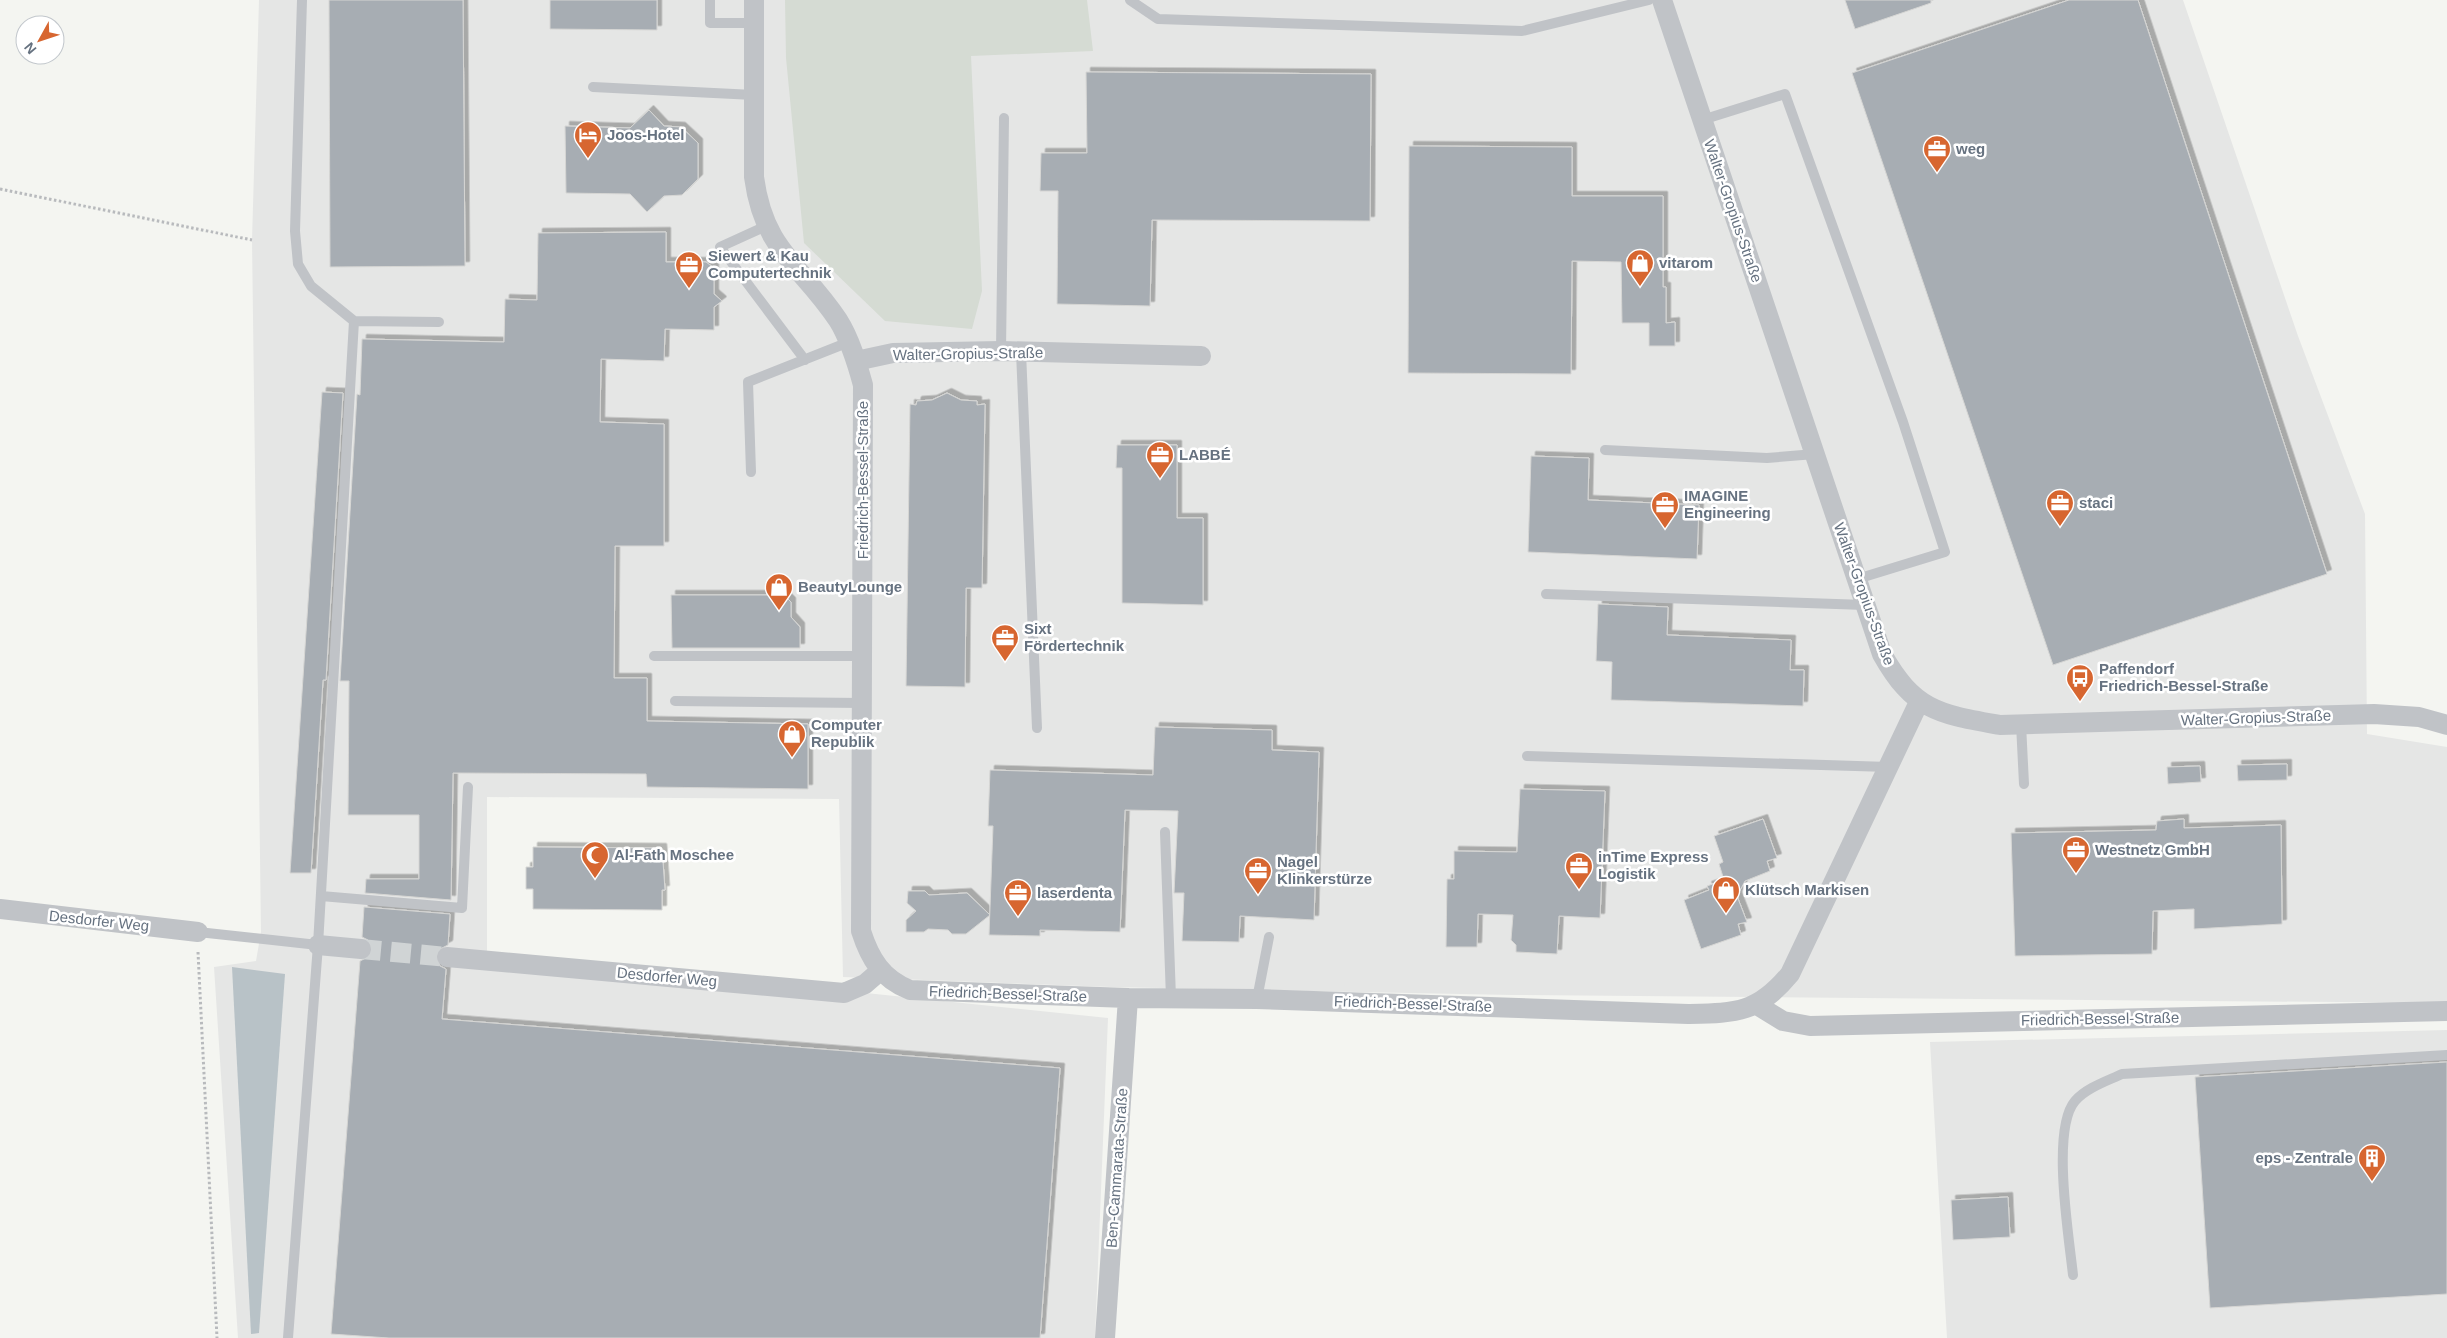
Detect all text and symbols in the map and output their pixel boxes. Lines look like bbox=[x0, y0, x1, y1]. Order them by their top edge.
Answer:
north arrow bbox=[15, 15, 65, 65]
text: N bbox=[21, 39, 39, 57]
hotel icon: Joos-Hotel bbox=[573, 120, 603, 159]
place label: Joos-Hotel bbox=[607, 126, 685, 143]
office icon: weg bbox=[1922, 134, 1952, 173]
street label: Walter-Gropius-Straße bbox=[1701, 137, 1766, 285]
place label: weg bbox=[1955, 140, 1985, 157]
place label: Siewert & Kau Computertechnik bbox=[708, 247, 832, 281]
shop icon: vitarom bbox=[1625, 248, 1655, 287]
office icon: Siewert & Kau Computertechnik bbox=[674, 250, 704, 289]
place label: vitarom bbox=[1659, 254, 1713, 271]
street label: Walter-Gropius-Straße bbox=[893, 344, 1043, 363]
street label: Friedrich-Bessel-Straße bbox=[854, 401, 871, 559]
office icon: LABBÉ bbox=[1145, 440, 1175, 479]
place label: LABBÉ bbox=[1179, 446, 1231, 463]
place label: IMAGINE Engineering bbox=[1684, 487, 1771, 521]
office icon: staci bbox=[2045, 488, 2075, 527]
office icon: IMAGINE Engineering bbox=[1650, 490, 1680, 529]
place label: staci bbox=[2079, 494, 2113, 511]
street label: Walter-Gropius-Straße bbox=[1831, 520, 1898, 667]
shop icon: BeautyLounge bbox=[764, 572, 794, 611]
place label: BeautyLounge bbox=[798, 578, 902, 595]
place label: Sixt Fördertechnik bbox=[1024, 620, 1125, 654]
office icon: Sixt Fördertechnik bbox=[990, 623, 1020, 662]
place label: Paffendorf Friedrich-Bessel-Straße bbox=[2099, 660, 2268, 694]
bus stop icon: Paffendorf Friedrich-Bessel-Straße bbox=[2065, 663, 2095, 702]
street label: Walter-Gropius-Straße bbox=[2181, 706, 2331, 729]
place label: Computer Republik bbox=[811, 716, 882, 750]
shop icon: Computer Republik bbox=[777, 719, 807, 758]
office icon: Westnetz GmbH bbox=[2061, 835, 2091, 874]
mosque icon: Al-Fath Moschee bbox=[580, 840, 610, 879]
place label: Westnetz GmbH bbox=[2095, 841, 2210, 858]
place label: Al-Fath Moschee bbox=[614, 846, 734, 863]
place label: inTime Express Logistik bbox=[1598, 848, 1709, 882]
office icon: inTime Express Logistik bbox=[1564, 851, 1594, 890]
place label: Nagel Klinkerstürze bbox=[1277, 853, 1372, 887]
office icon: Nagel Klinkerstürze bbox=[1243, 856, 1273, 895]
shop icon: Klütsch Markisen bbox=[1711, 875, 1741, 914]
office icon: laserdenta bbox=[1003, 878, 1033, 917]
place label: Klütsch Markisen bbox=[1745, 881, 1869, 898]
place label: laserdenta bbox=[1037, 884, 1113, 901]
street label: Desdorfer Weg bbox=[48, 907, 150, 934]
street label: Desdorfer Weg bbox=[616, 964, 718, 989]
street label: Friedrich-Bessel-Straße bbox=[929, 982, 1087, 1005]
street label: Friedrich-Bessel-Straße bbox=[1334, 992, 1492, 1015]
street label: Friedrich-Bessel-Straße bbox=[2021, 1009, 2179, 1028]
street label: Ben-Cammarata-Straße bbox=[1102, 1088, 1131, 1248]
building icon: eps - Zentrale bbox=[2357, 1143, 2387, 1182]
place label: eps - Zentrale bbox=[2255, 1149, 2353, 1166]

